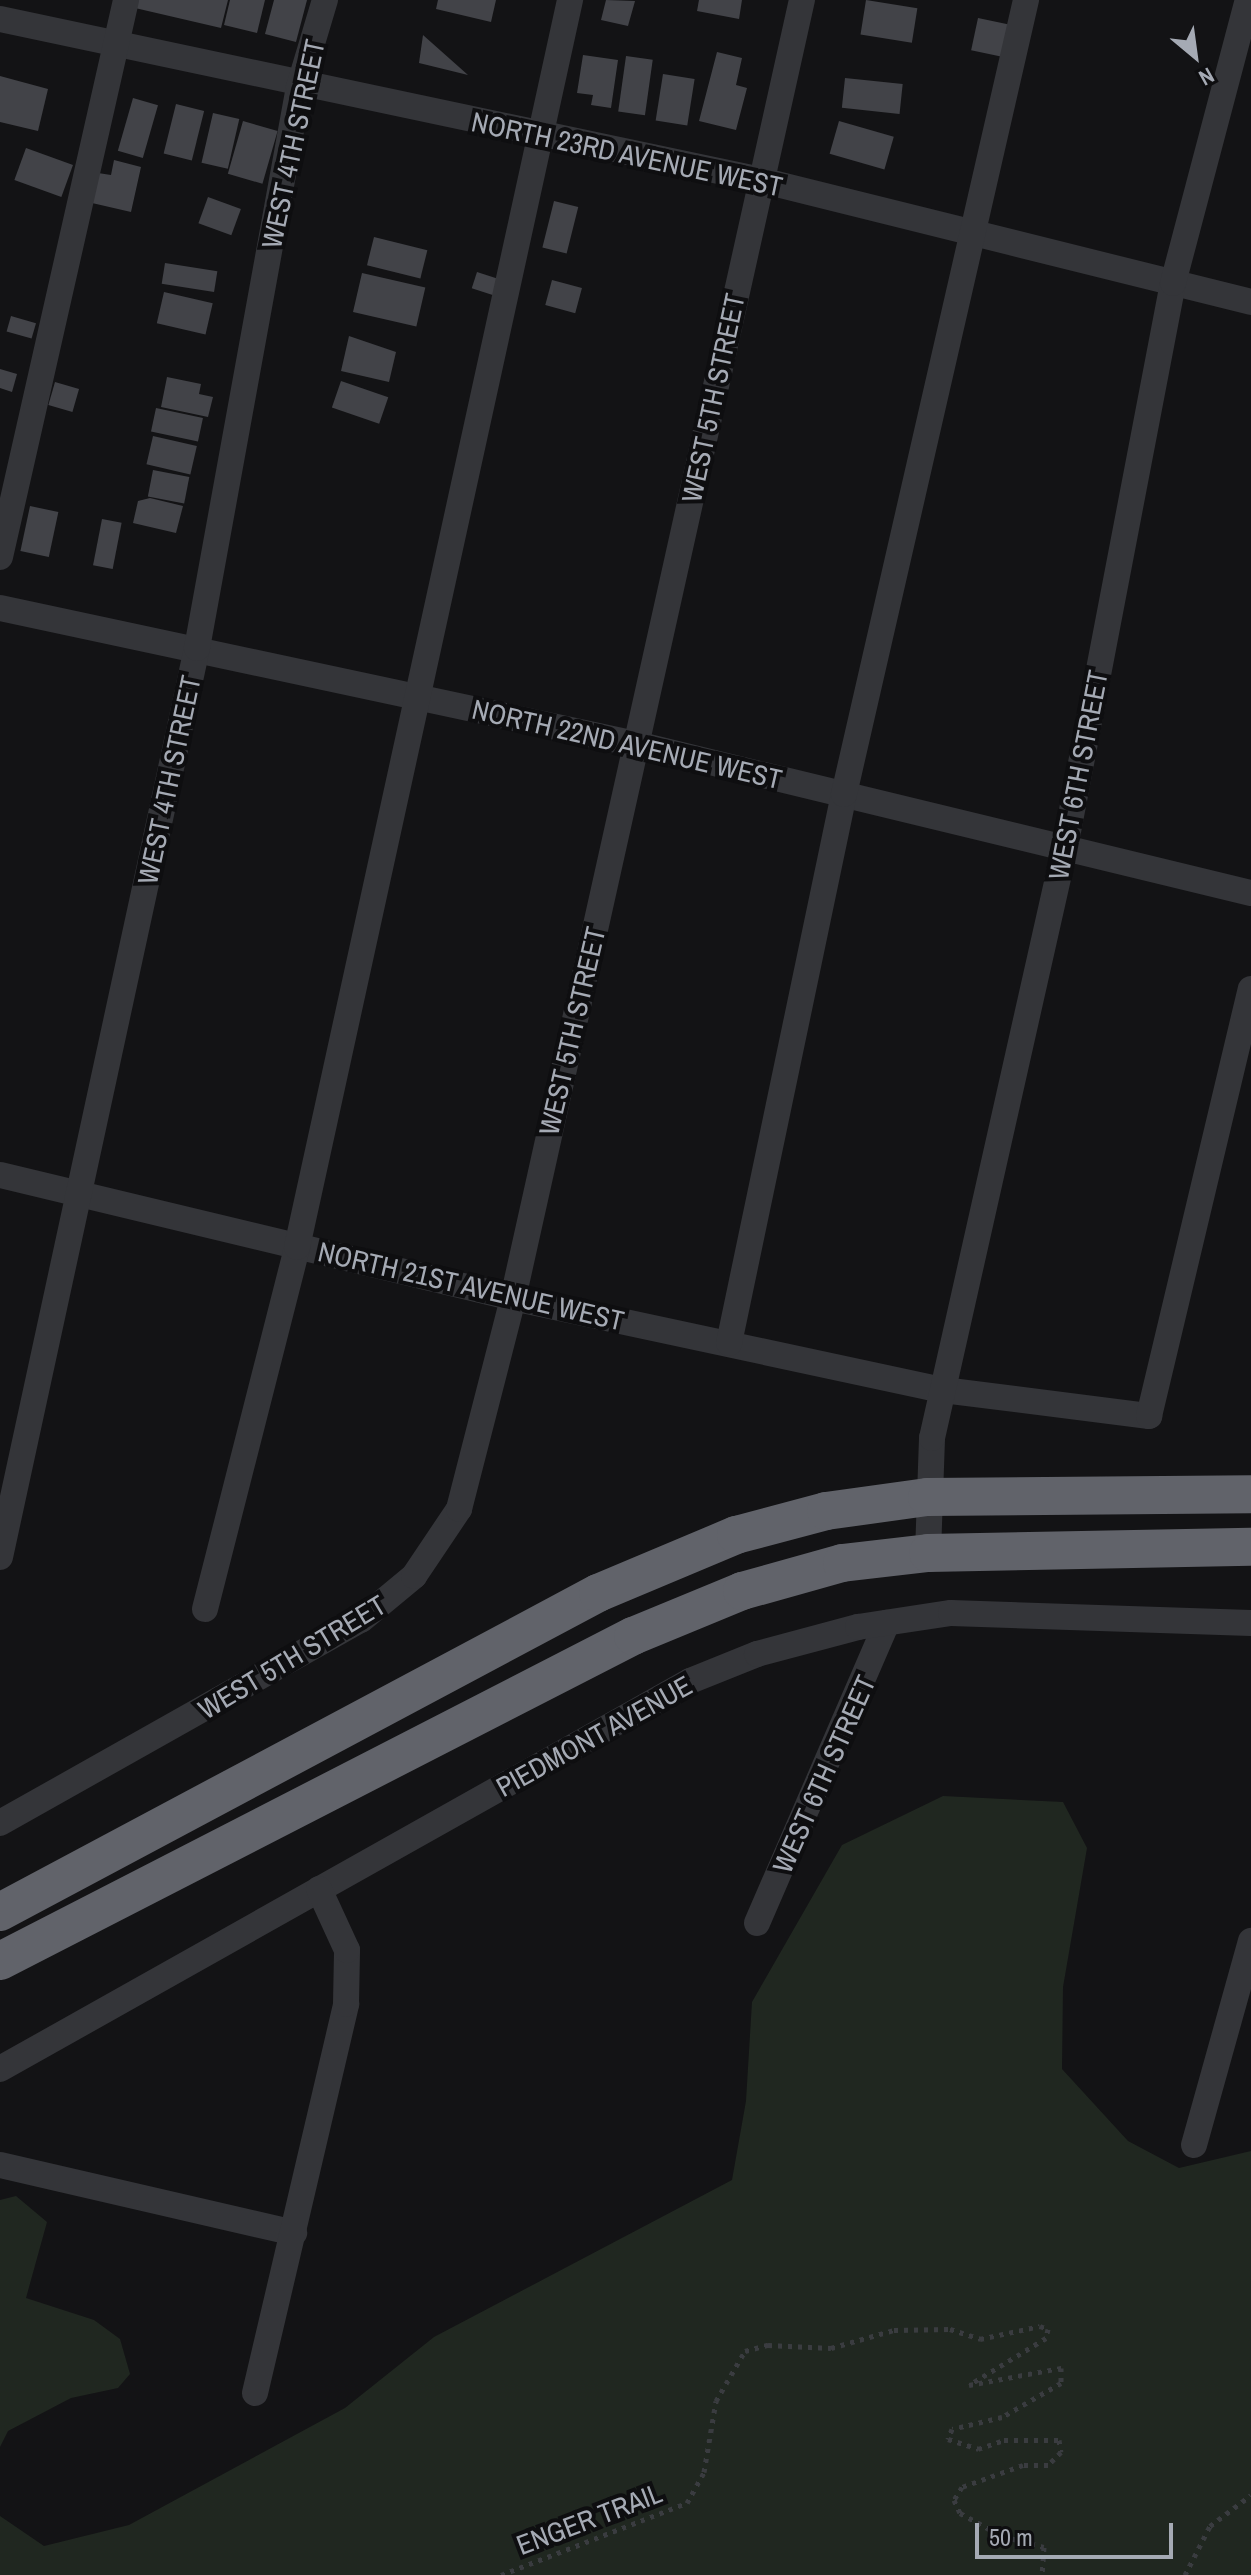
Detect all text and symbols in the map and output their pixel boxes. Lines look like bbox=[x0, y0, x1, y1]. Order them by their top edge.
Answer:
north arrow bbox=[1155, 16, 1235, 96]
street label: WEST 4TH STREET bbox=[254, 36, 332, 252]
text: N bbox=[1194, 61, 1220, 93]
street label: NORTH 23RD AVENUE WEST bbox=[468, 104, 786, 204]
street label: WEST 5TH STREET bbox=[674, 290, 752, 506]
street label: WEST 6TH STREET bbox=[1041, 667, 1115, 883]
street label: WEST 4TH STREET bbox=[130, 672, 208, 888]
street label: NORTH 22ND AVENUE WEST bbox=[468, 692, 786, 796]
street label: WEST 5TH STREET bbox=[532, 923, 612, 1139]
street label: NORTH 21ST AVENUE WEST bbox=[314, 1234, 628, 1338]
street label: WEST 5TH STREET bbox=[192, 1588, 392, 1726]
street label: PIEDMONT AVENUE bbox=[490, 1668, 698, 1804]
street label: WEST 6TH STREET bbox=[765, 1670, 883, 1878]
street label: ENGER TRAIL bbox=[512, 2476, 666, 2562]
scale bar bbox=[979, 2507, 1177, 2557]
text: 50 m bbox=[989, 2521, 1033, 2553]

